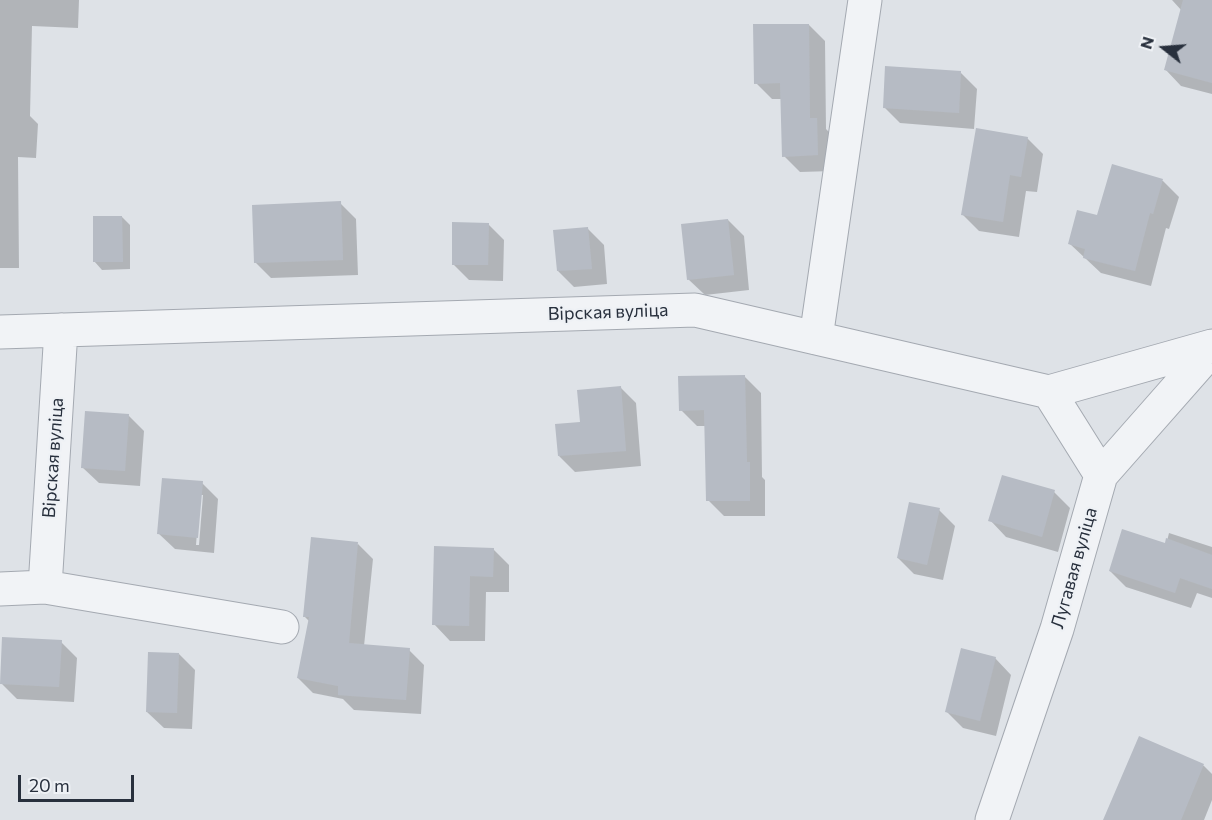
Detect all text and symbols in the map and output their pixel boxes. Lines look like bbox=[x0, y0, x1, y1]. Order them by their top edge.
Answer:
north arrow bbox=[1134, 18, 1194, 78]
text: N bbox=[1135, 34, 1157, 51]
street label: Вірская вуліца bbox=[547, 299, 669, 325]
street label: Вірская вуліца bbox=[38, 397, 68, 519]
street label: Лугавая вуліца bbox=[1046, 505, 1102, 631]
scale bar bbox=[21, 763, 136, 801]
text: 20 m bbox=[29, 774, 70, 796]

